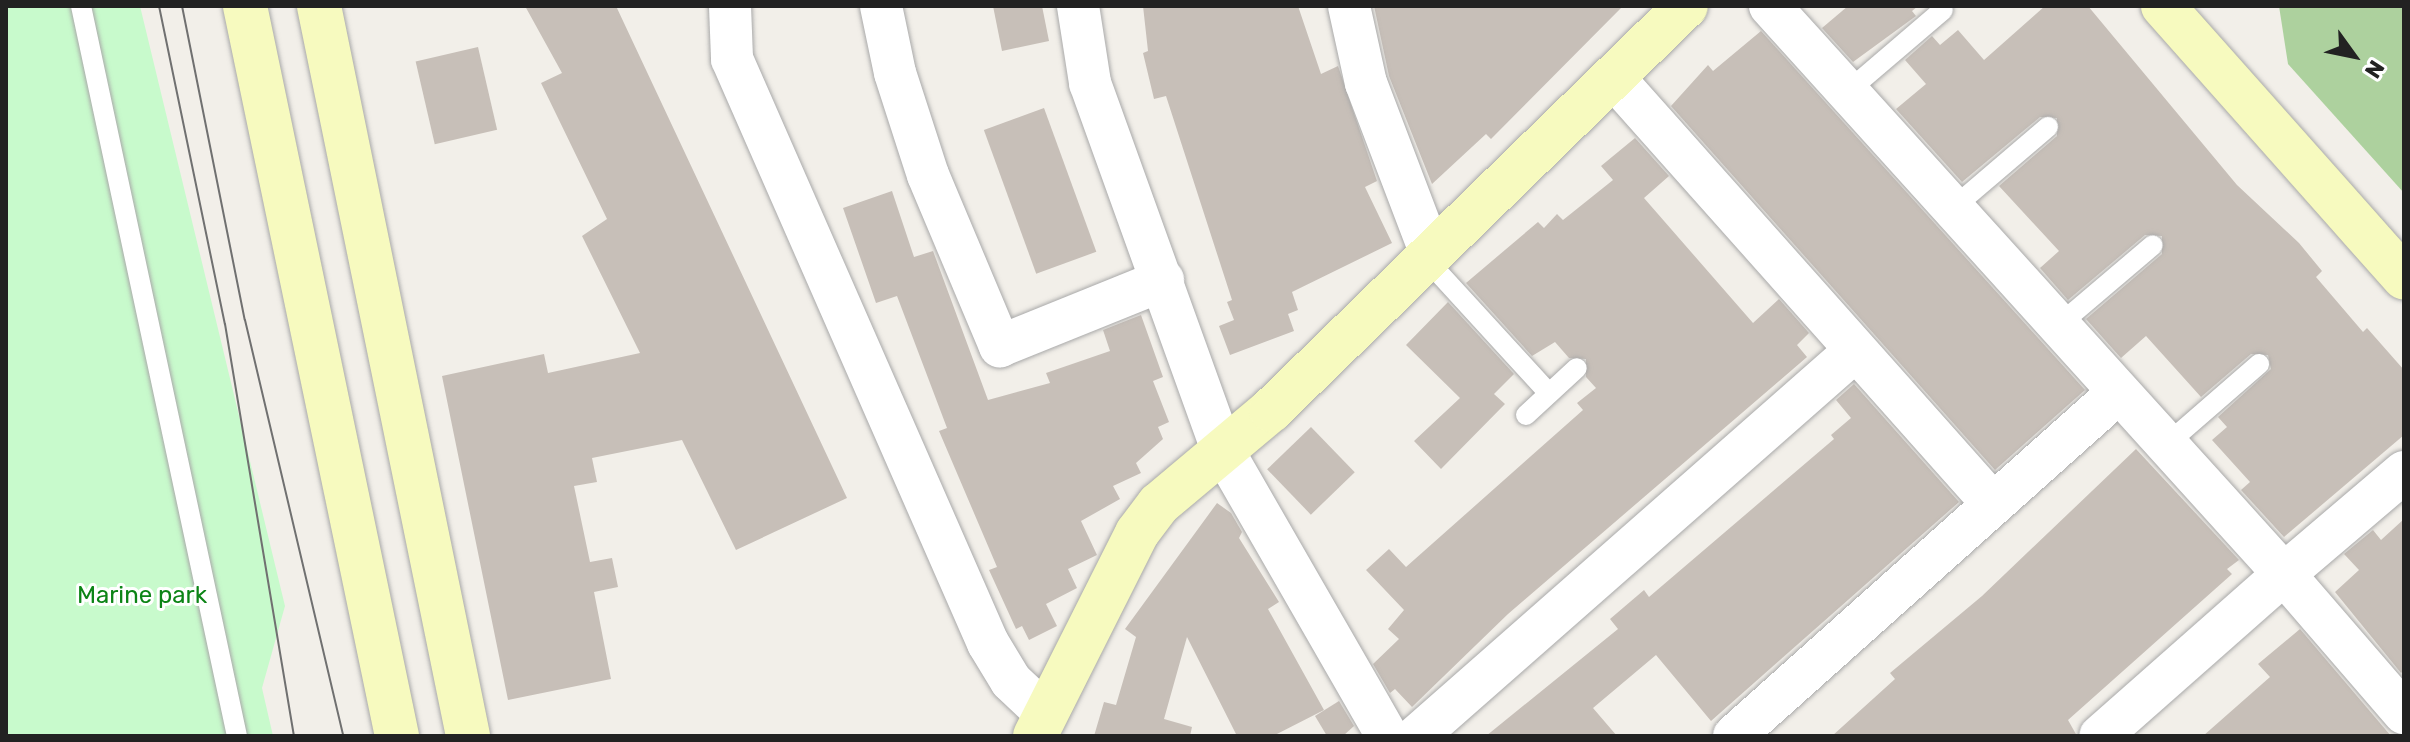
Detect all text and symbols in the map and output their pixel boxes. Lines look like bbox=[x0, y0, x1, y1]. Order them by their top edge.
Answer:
north arrow bbox=[2314, 16, 2394, 96]
text: N bbox=[2359, 55, 2390, 83]
park label: Marine park bbox=[77, 582, 207, 610]

